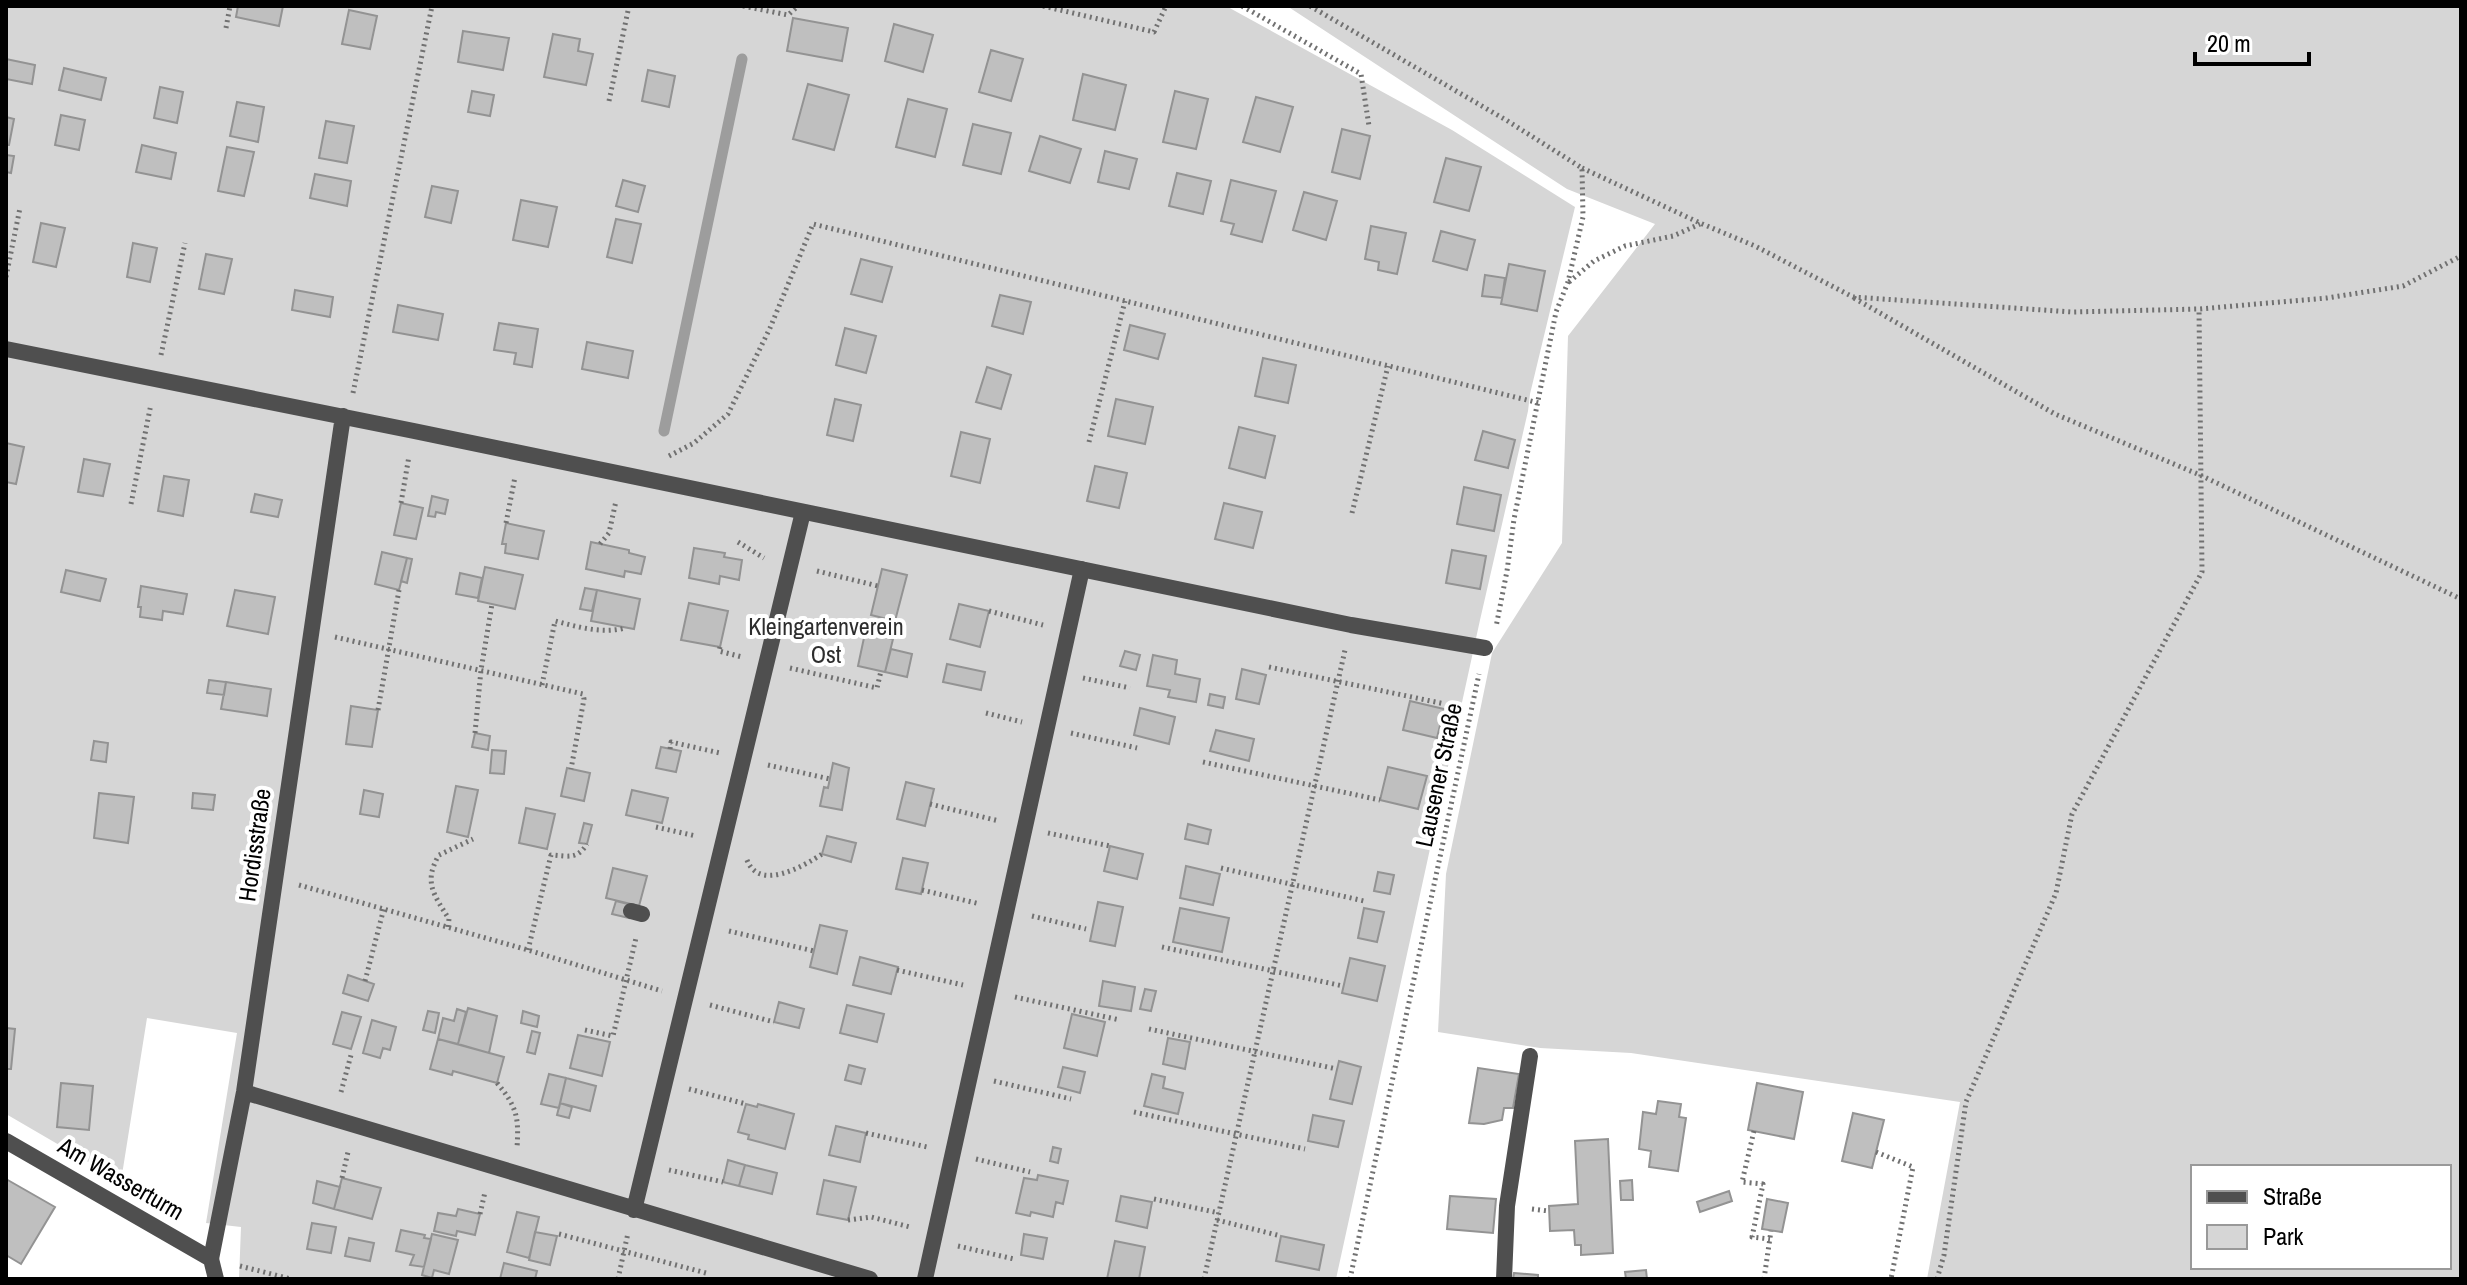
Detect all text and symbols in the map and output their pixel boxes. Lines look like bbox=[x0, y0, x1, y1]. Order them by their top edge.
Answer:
scale bar bbox=[2195, 16, 2309, 66]
text: 20 m bbox=[2207, 27, 2251, 59]
park label: Kleingartenverein Ost bbox=[748, 610, 904, 670]
street label: Lausener Straße bbox=[1407, 700, 1469, 850]
street label: Hordisstraße bbox=[230, 786, 278, 903]
street label: Am Wasserturm bbox=[52, 1129, 190, 1227]
legend bbox=[2191, 1165, 2451, 1269]
text: Straße bbox=[2263, 1180, 2322, 1212]
text: Park bbox=[2263, 1220, 2304, 1252]

